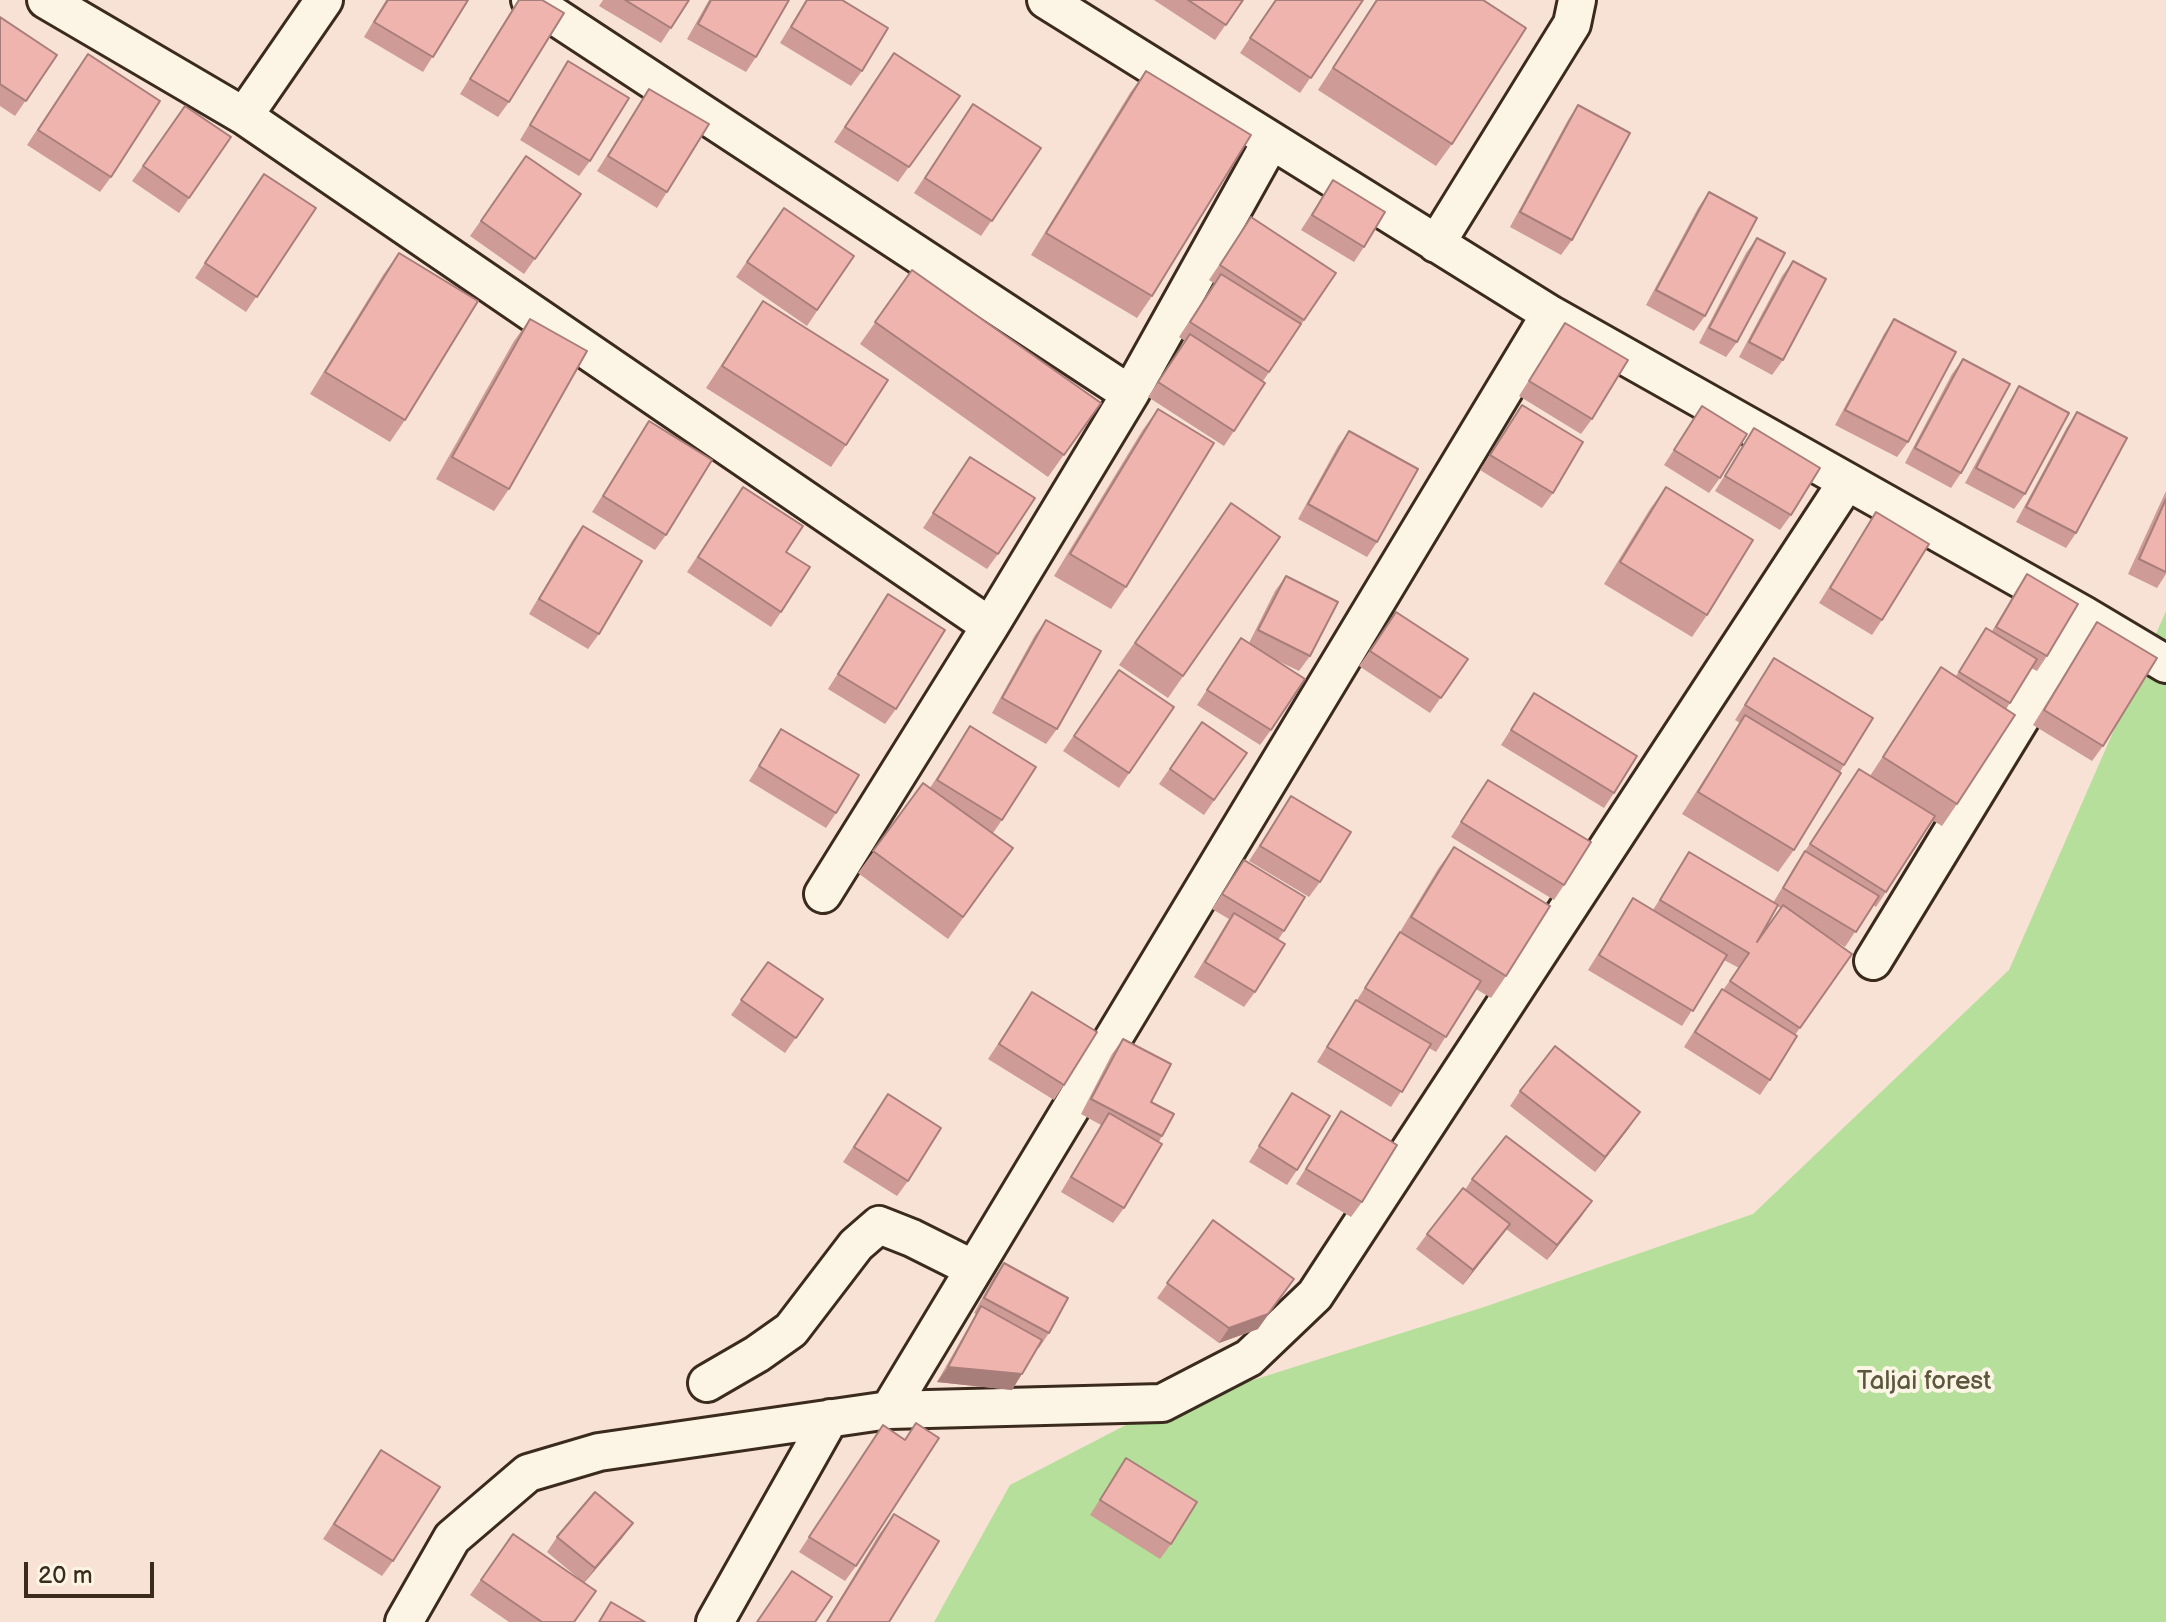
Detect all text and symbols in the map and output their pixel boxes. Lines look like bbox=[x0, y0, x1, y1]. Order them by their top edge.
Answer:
park label: Taljai forest bbox=[1857, 1366, 1991, 1398]
scale bar bbox=[28, 1546, 158, 1596]
text: 20 m bbox=[38, 1561, 93, 1590]

